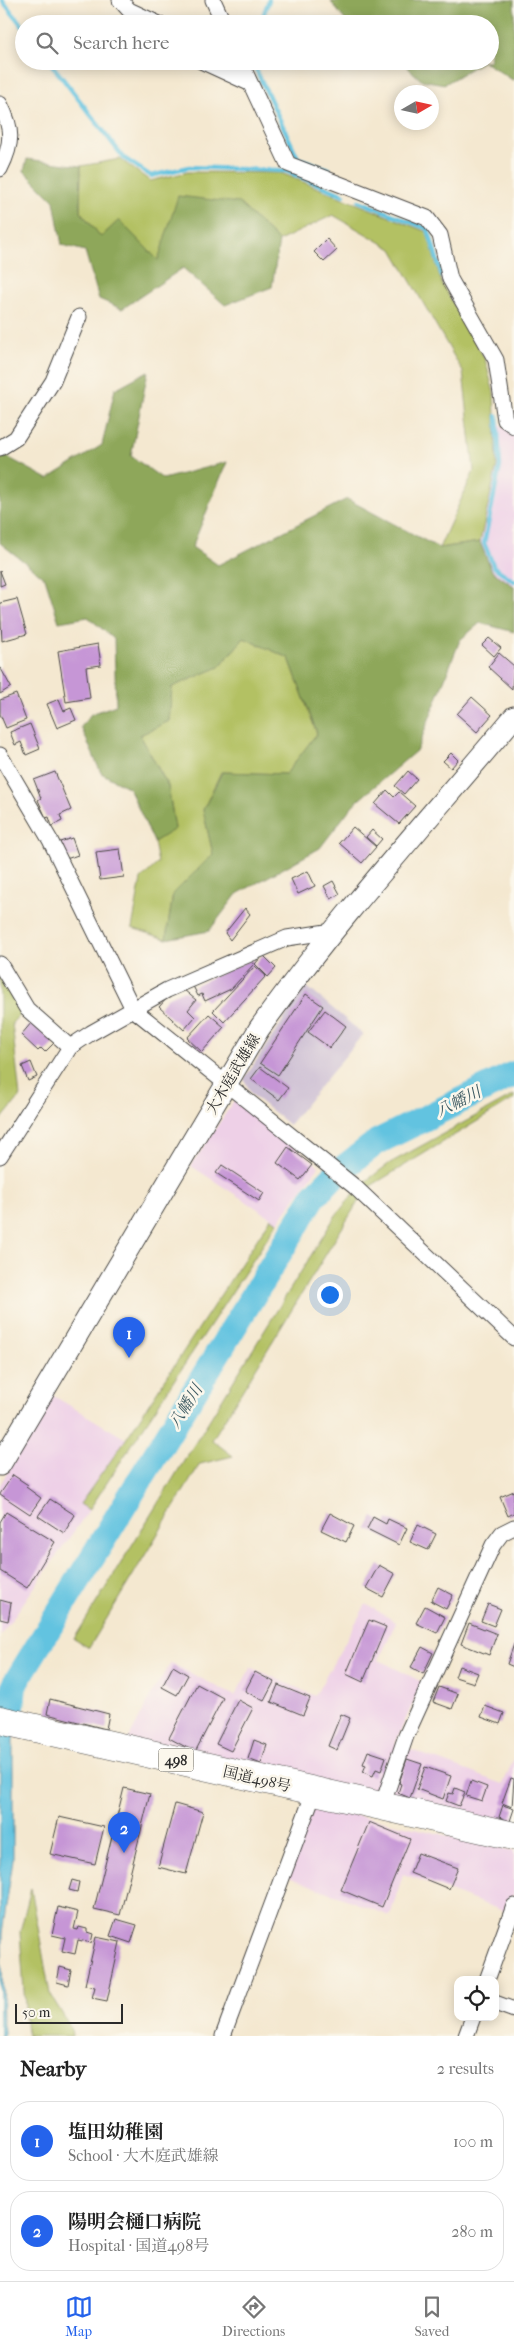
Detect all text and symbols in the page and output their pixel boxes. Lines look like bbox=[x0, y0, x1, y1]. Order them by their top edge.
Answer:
search box bbox=[15, 15, 499, 70]
icon: search bbox=[33, 29, 61, 57]
text: Search here bbox=[73, 32, 169, 54]
north arrow bbox=[394, 85, 439, 130]
street label: 大木庭武雄線 bbox=[202, 1031, 264, 1117]
water label: 八幡川 bbox=[433, 1081, 486, 1121]
your location bbox=[317, 1282, 343, 1308]
pin: 1 bbox=[113, 1317, 145, 1358]
water label: 八幡川 bbox=[165, 1379, 207, 1432]
road number: 498 bbox=[158, 1748, 194, 1772]
street label: 国道498号 bbox=[221, 1762, 293, 1796]
pin: 2 bbox=[108, 1812, 140, 1853]
map controls bbox=[454, 1976, 499, 2021]
button: locate bbox=[454, 1976, 499, 2021]
scale bar bbox=[15, 2001, 122, 2024]
text: 50 m bbox=[22, 2004, 50, 2021]
text: Nearby bbox=[20, 2057, 86, 2081]
text: 2 results bbox=[437, 2059, 494, 2078]
text: 塩田幼稚園 bbox=[68, 2121, 163, 2143]
text: 1 bbox=[34, 2132, 40, 2151]
text: 100 m bbox=[453, 2132, 493, 2151]
text: School · 大木庭武雄線 bbox=[68, 2146, 219, 2165]
text: 陽明会樋口病院 bbox=[68, 2211, 201, 2233]
text: 2 bbox=[33, 2222, 41, 2241]
text: 280 m bbox=[451, 2222, 493, 2241]
text: Hospital · 国道498号 bbox=[68, 2236, 209, 2255]
tab: Map bbox=[65, 2293, 93, 2340]
tab: Directions bbox=[222, 2293, 285, 2340]
tab: Saved bbox=[415, 2293, 449, 2340]

